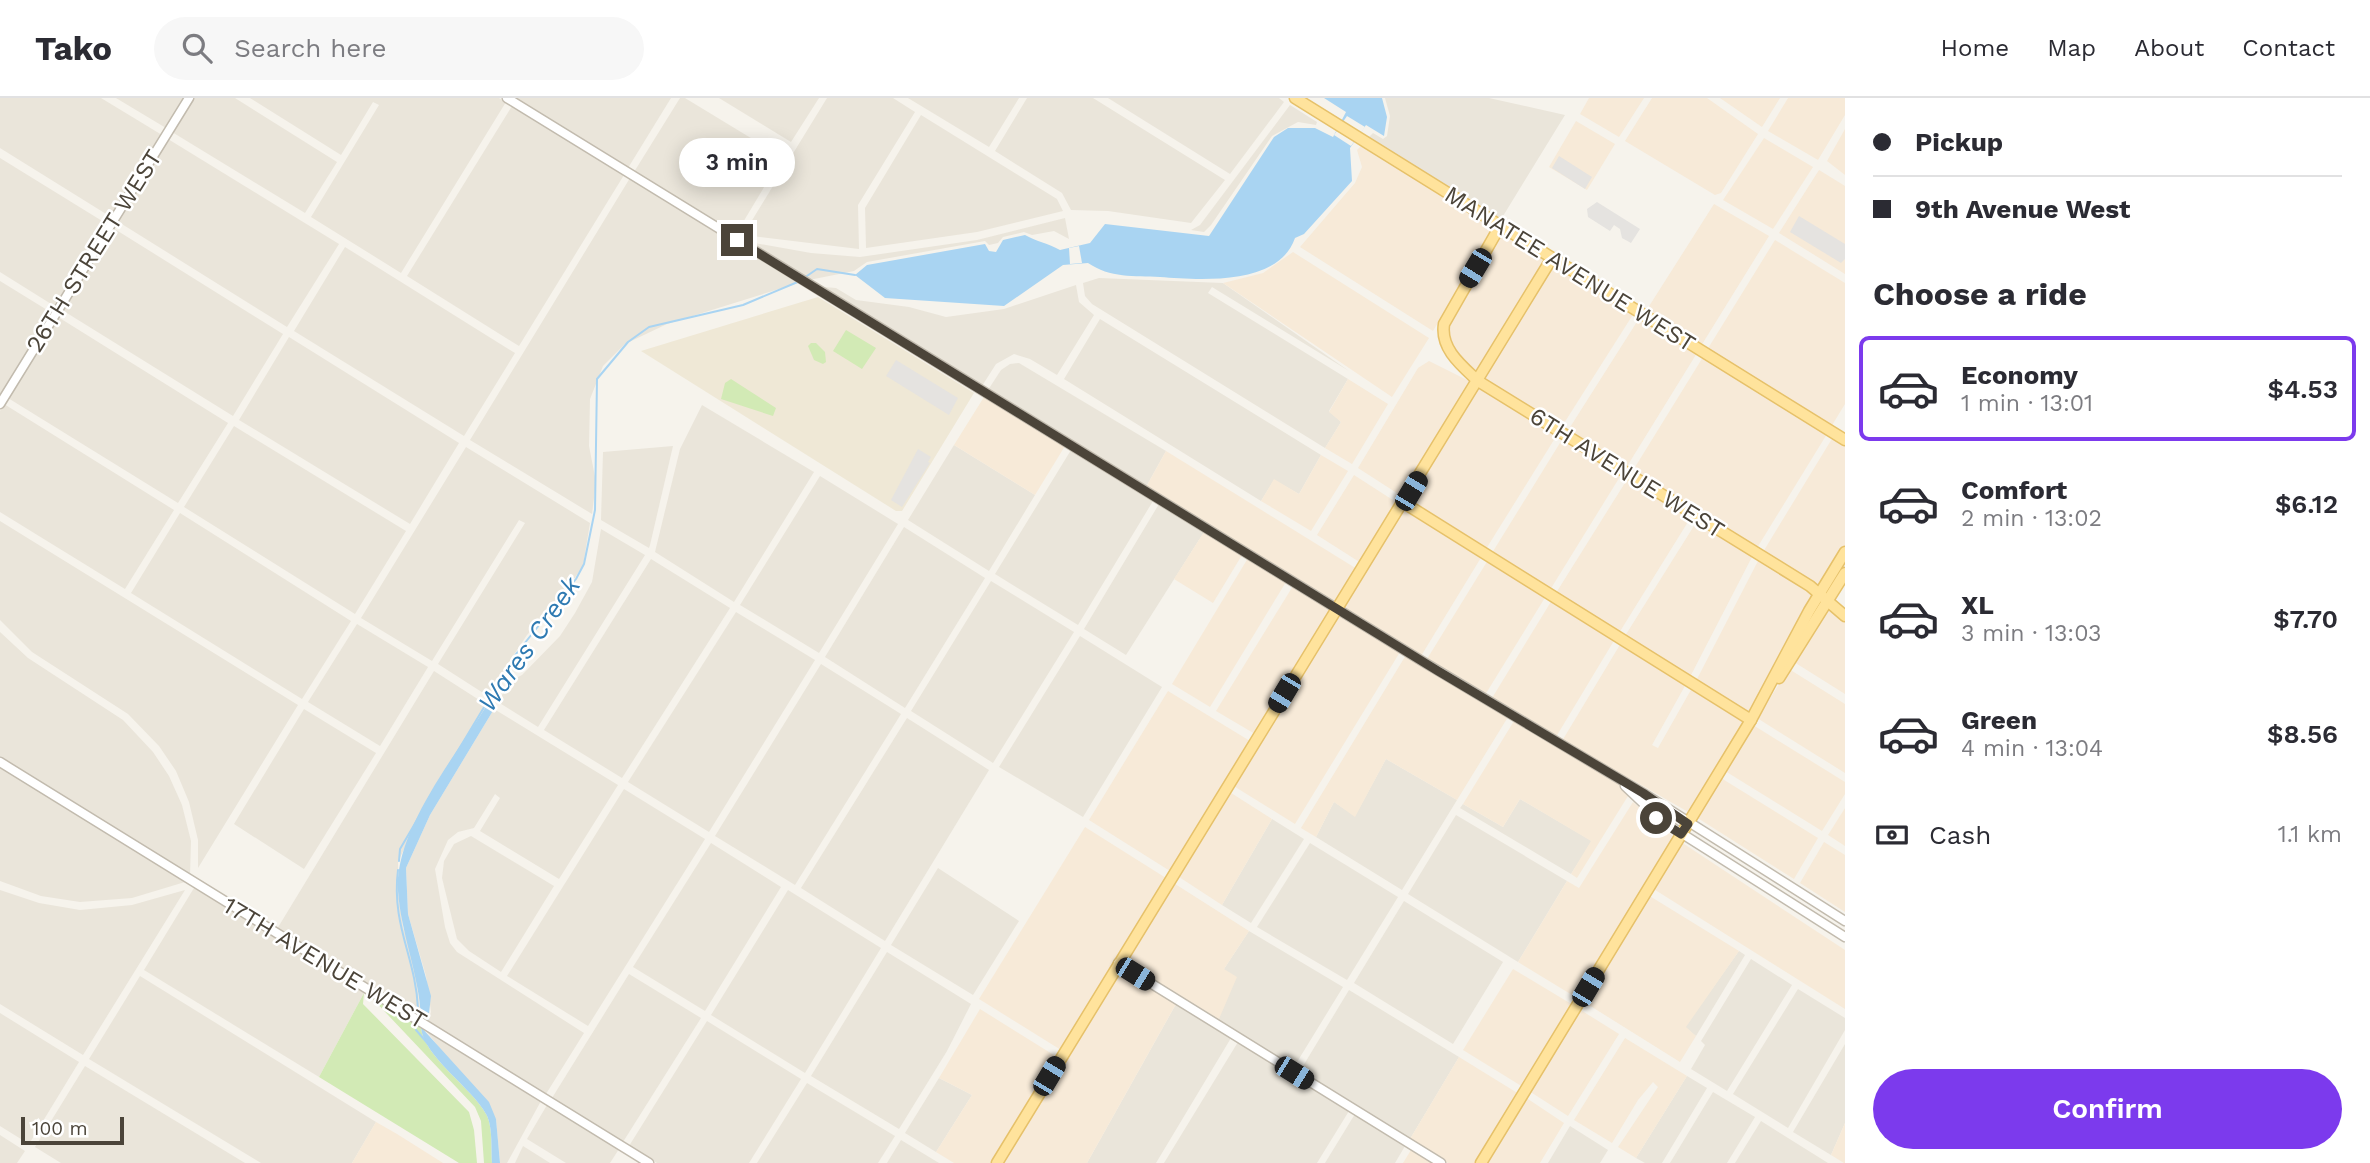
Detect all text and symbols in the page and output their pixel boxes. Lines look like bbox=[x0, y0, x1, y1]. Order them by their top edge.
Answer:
search box bbox=[154, 17, 644, 80]
text: Tako bbox=[35, 29, 112, 68]
icon: search bbox=[178, 29, 216, 67]
text: Search here bbox=[234, 33, 387, 63]
text: Home bbox=[1941, 34, 2009, 62]
text: Map bbox=[2047, 34, 2096, 62]
text: About bbox=[2134, 34, 2204, 62]
text: Contact bbox=[2242, 34, 2335, 62]
text: Pickup bbox=[1915, 127, 2003, 157]
callout: 3 min bbox=[679, 138, 795, 188]
street label: 26TH STREET WEST bbox=[20, 145, 168, 357]
text: 3 min bbox=[705, 149, 769, 176]
street label: MANATEE AVENUE WEST bbox=[1439, 180, 1701, 358]
text: 9th Avenue West bbox=[1915, 194, 2130, 224]
route end bbox=[721, 224, 753, 256]
car bbox=[1456, 245, 1495, 291]
text: Choose a ride bbox=[1873, 275, 2087, 313]
icon: car bbox=[1877, 357, 1940, 420]
text: Economy bbox=[1961, 360, 2078, 390]
text: $4.53 bbox=[2267, 374, 2338, 404]
text: 1 min · 13:01 bbox=[1961, 390, 2093, 417]
street label: 6TH AVENUE WEST bbox=[1524, 402, 1730, 544]
car bbox=[1392, 468, 1431, 514]
icon: car bbox=[1877, 472, 1940, 535]
text: Comfort bbox=[1961, 475, 2067, 505]
text: $6.12 bbox=[2275, 489, 2338, 519]
text: 2 min · 13:02 bbox=[1961, 505, 2102, 532]
water label: Wares Creek bbox=[472, 570, 587, 717]
icon: car bbox=[1877, 587, 1940, 650]
text: XL bbox=[1961, 590, 1994, 620]
text: $7.70 bbox=[2273, 604, 2338, 634]
text: 3 min · 13:03 bbox=[1961, 620, 2101, 647]
car bbox=[1265, 670, 1304, 716]
icon: car bbox=[1877, 702, 1940, 765]
text: Green bbox=[1961, 705, 2037, 735]
text: $8.56 bbox=[2267, 719, 2338, 749]
text: 4 min · 13:04 bbox=[1961, 735, 2103, 762]
route start bbox=[1640, 802, 1672, 834]
icon: cash bbox=[1873, 816, 1911, 854]
text: Cash bbox=[1929, 820, 1991, 850]
text: 1.1 km bbox=[2278, 821, 2342, 848]
street label: 17TH AVENUE WEST bbox=[218, 891, 432, 1035]
car bbox=[1112, 954, 1159, 994]
car bbox=[1569, 964, 1608, 1010]
car bbox=[1030, 1053, 1069, 1099]
car bbox=[1271, 1053, 1318, 1093]
button: Confirm bbox=[1873, 1069, 2342, 1149]
scale bar bbox=[21, 1114, 124, 1146]
text: 100 m bbox=[32, 1117, 88, 1140]

